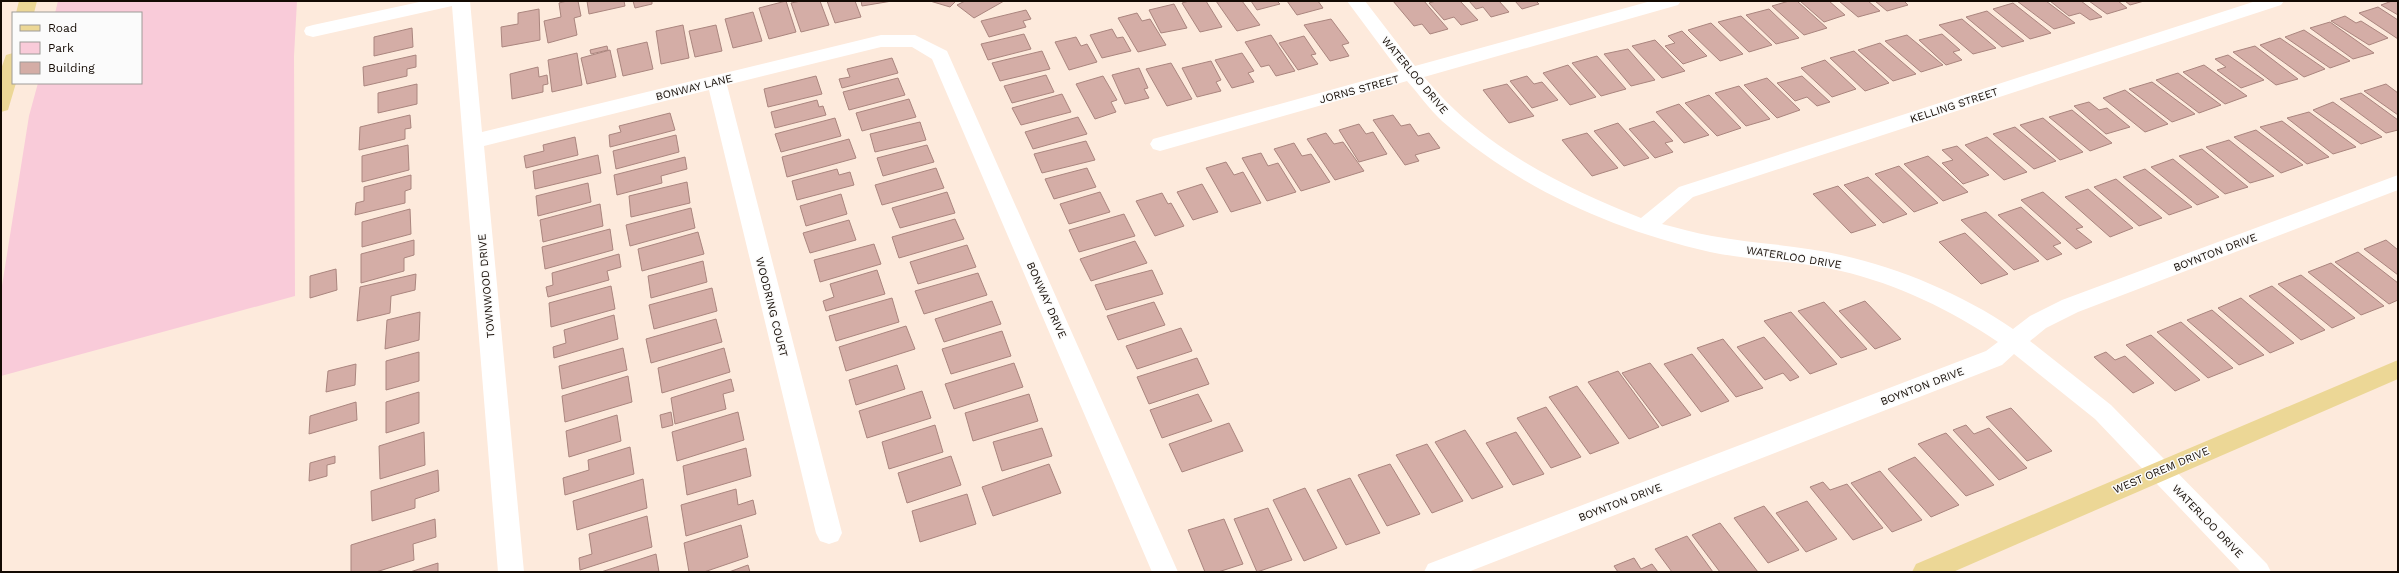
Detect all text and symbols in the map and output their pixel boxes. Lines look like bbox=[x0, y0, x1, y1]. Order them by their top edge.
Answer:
legend bbox=[12, 12, 142, 84]
text: Road bbox=[48, 21, 77, 35]
street label: WATERLOO DRIVE bbox=[1379, 34, 1451, 116]
text: Park bbox=[48, 41, 74, 55]
text: Building bbox=[48, 61, 95, 75]
street label: BONWAY LANE bbox=[654, 72, 734, 103]
street label: JORNS STREET bbox=[1318, 73, 1401, 106]
street label: KELLING STREET bbox=[1908, 85, 2000, 126]
street label: BOYNTON DRIVE bbox=[2172, 231, 2259, 274]
street label: TOWNWOOD DRIVE bbox=[475, 233, 498, 339]
street label: WATERLOO DRIVE bbox=[1745, 244, 1843, 271]
street label: WOODRING COURT bbox=[753, 256, 790, 359]
street label: BONWAY DRIVE bbox=[1024, 260, 1069, 340]
street label: BOYNTON DRIVE bbox=[1879, 365, 1966, 408]
street label: WEST OREM DRIVE bbox=[2111, 444, 2211, 497]
street label: BOYNTON DRIVE bbox=[1577, 481, 1664, 524]
street label: WATERLOO DRIVE bbox=[2169, 482, 2246, 561]

